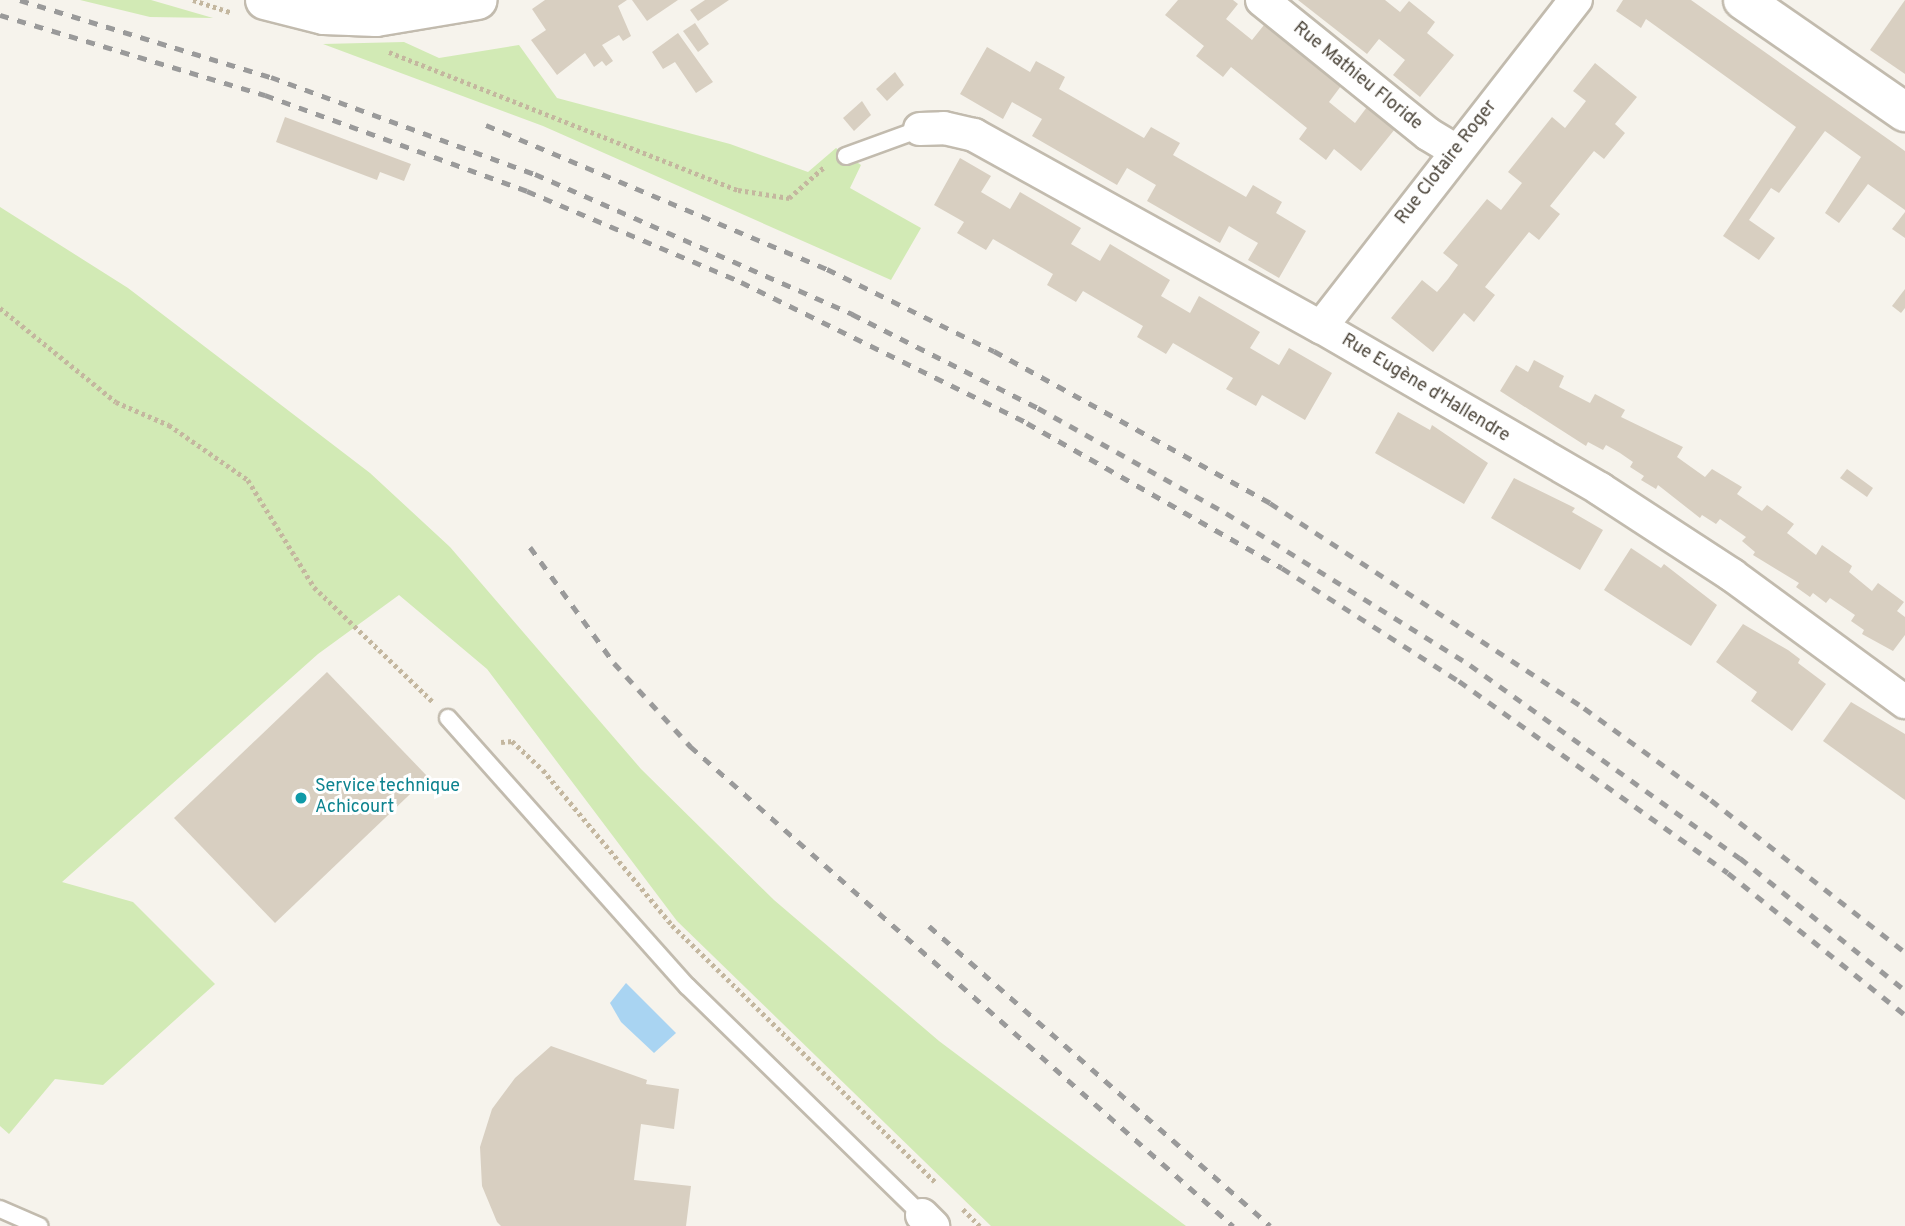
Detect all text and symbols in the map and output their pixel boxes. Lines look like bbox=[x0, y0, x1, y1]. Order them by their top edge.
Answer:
street label: Rue Mathieu Floride bbox=[1288, 18, 1426, 136]
street label: Rue Clotaire Roger bbox=[1392, 97, 1502, 229]
street label: Rue Eugène d'Hallendre bbox=[1337, 330, 1513, 448]
place label: Service technique Achicourt bbox=[315, 777, 460, 820]
marker: Service technique Achicourt bbox=[293, 790, 309, 806]

